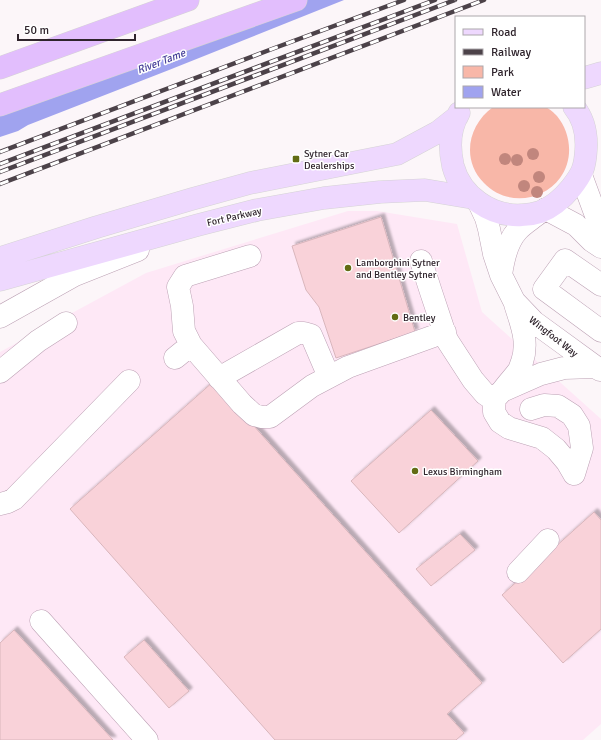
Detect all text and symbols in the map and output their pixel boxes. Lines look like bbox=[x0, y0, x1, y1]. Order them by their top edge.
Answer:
scale bar bbox=[18, 16, 135, 42]
legend bbox=[455, 16, 585, 108]
text: 50 m bbox=[24, 23, 49, 38]
text: Road bbox=[491, 25, 517, 40]
text: Railway bbox=[491, 45, 531, 60]
water label: River Tame bbox=[135, 46, 188, 77]
text: Park bbox=[491, 65, 514, 80]
text: Water bbox=[491, 85, 522, 100]
place label: Sytner Car Dealerships bbox=[304, 148, 355, 172]
marker: Sytner Car Dealerships bbox=[291, 154, 301, 164]
street label: Fort Parkway bbox=[206, 205, 263, 229]
place label: Lamborghini Sytner and Bentley Sytner bbox=[356, 257, 440, 281]
marker: Lamborghini Sytner and Bentley Sytner bbox=[343, 263, 353, 273]
marker: Bentley bbox=[390, 312, 400, 322]
place label: Bentley bbox=[403, 312, 436, 324]
street label: Wingfoot Way bbox=[526, 314, 581, 360]
marker: Lexus Birmingham bbox=[410, 466, 420, 476]
place label: Lexus Birmingham bbox=[423, 466, 502, 478]

